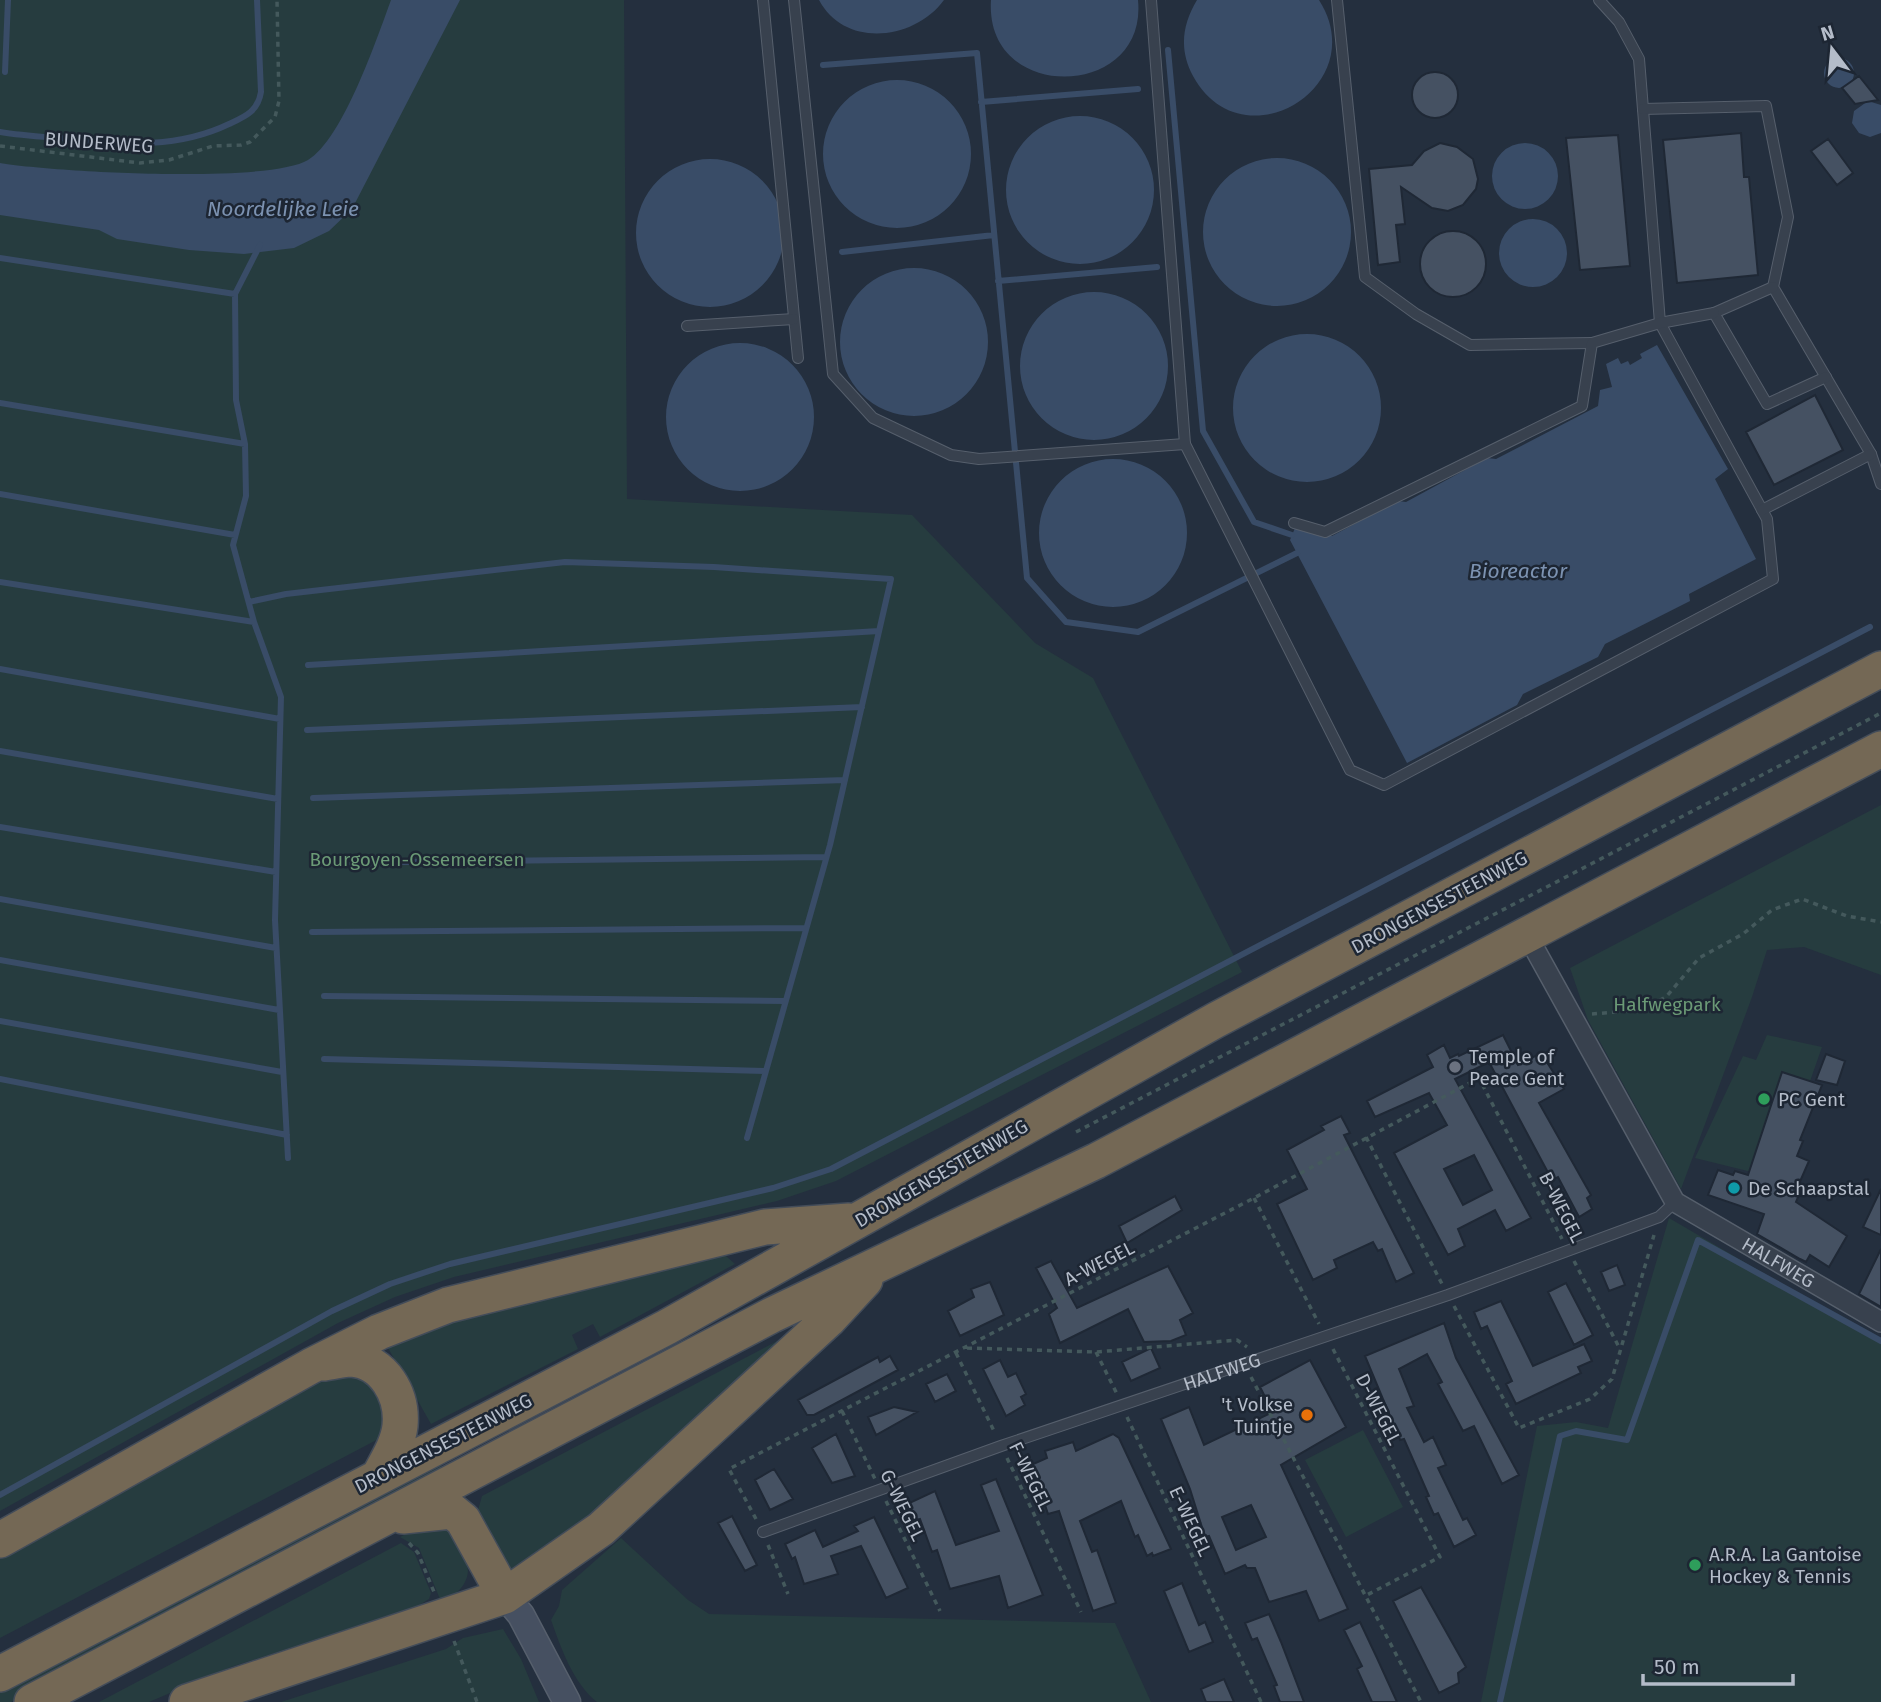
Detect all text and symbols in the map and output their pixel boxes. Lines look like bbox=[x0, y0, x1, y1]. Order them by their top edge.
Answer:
north arrow bbox=[1797, 14, 1867, 84]
text: N bbox=[1818, 20, 1837, 46]
street label: BUNDERWEG bbox=[44, 127, 154, 158]
water label: Noordelijke Leie bbox=[207, 196, 359, 222]
water label: Bioreactor bbox=[1469, 558, 1568, 584]
street label: DRONGENSESTEENWEG bbox=[1347, 846, 1531, 959]
park label: Bourgoyen-Ossemeersen bbox=[309, 848, 525, 871]
park label: Halfwegpark bbox=[1613, 993, 1721, 1016]
place label: Temple of Peace Gent bbox=[1469, 1045, 1565, 1090]
marker: Temple of Peace Gent bbox=[1447, 1059, 1463, 1075]
place label: PC Gent bbox=[1778, 1088, 1845, 1111]
marker: PC Gent bbox=[1756, 1091, 1772, 1107]
street label: DRONGENSESTEENWEG bbox=[851, 1115, 1032, 1232]
street label: B-WEGEL bbox=[1534, 1168, 1589, 1247]
place label: De Schaapstal bbox=[1748, 1177, 1870, 1200]
marker: De Schaapstal bbox=[1726, 1180, 1742, 1196]
street label: HALFWEG bbox=[1738, 1233, 1819, 1293]
street label: A-WEGEL bbox=[1060, 1236, 1139, 1291]
street label: HALFWEG bbox=[1180, 1348, 1264, 1396]
street label: D-WEGEL bbox=[1351, 1370, 1407, 1449]
street label: DRONGENSESTEENWEG bbox=[351, 1389, 536, 1498]
place label: 't Volkse Tuintje bbox=[1221, 1393, 1293, 1438]
marker: 't Volkse Tuintje bbox=[1299, 1407, 1315, 1423]
street label: F-WEGEL bbox=[1004, 1438, 1057, 1515]
street label: G-WEGEL bbox=[875, 1466, 930, 1545]
street label: E-WEGEL bbox=[1164, 1482, 1217, 1560]
place label: A.R.A. La Gantoise Hockey & Tennis bbox=[1709, 1543, 1862, 1588]
marker: A.R.A. La Gantoise Hockey & Tennis bbox=[1687, 1557, 1703, 1573]
scale bar bbox=[1643, 1642, 1794, 1686]
text: 50 m bbox=[1654, 1654, 1700, 1680]

